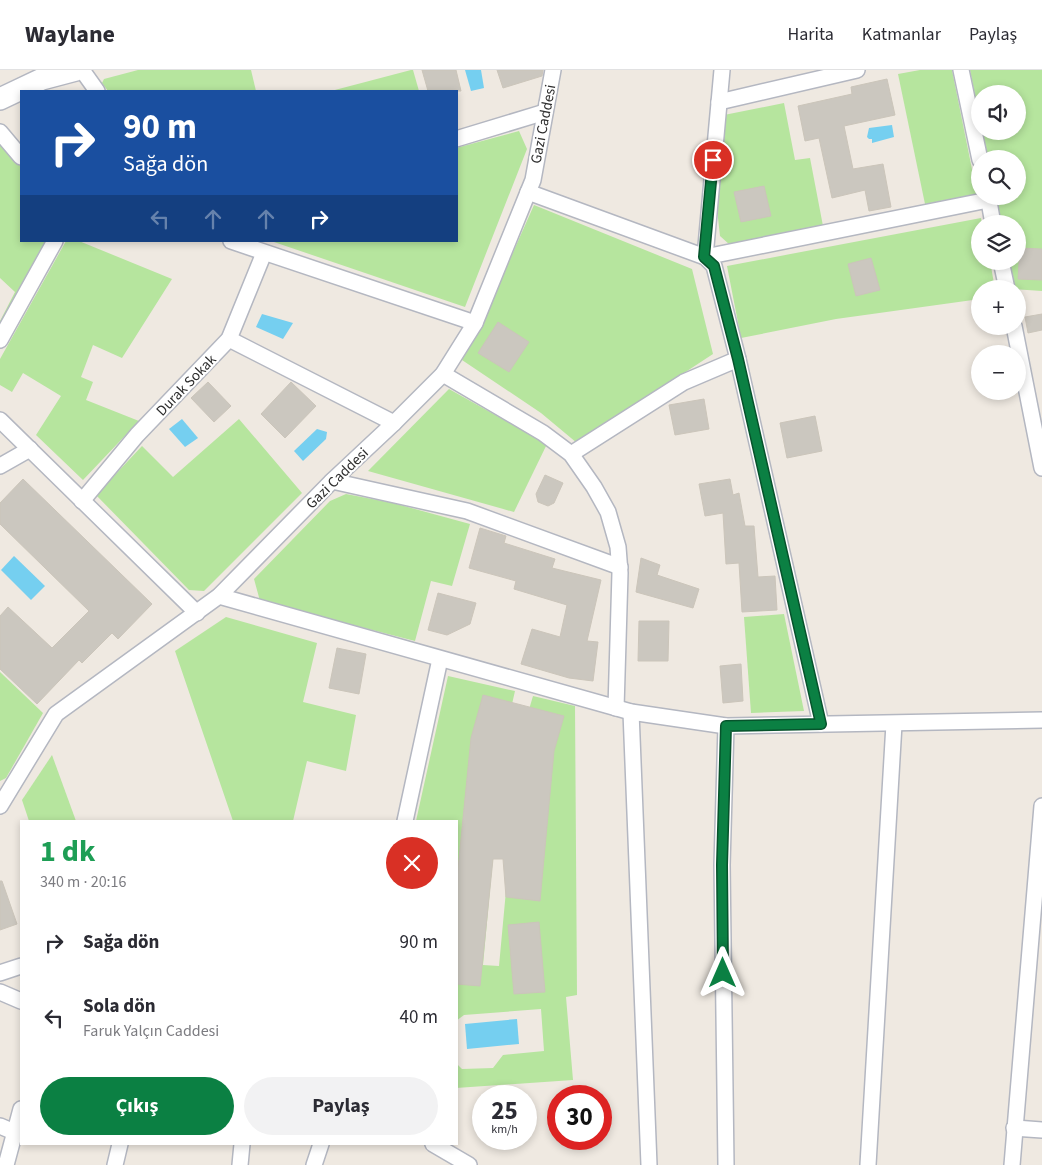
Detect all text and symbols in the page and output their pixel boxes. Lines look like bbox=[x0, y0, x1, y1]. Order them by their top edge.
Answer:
text: Waylane bbox=[25, 17, 115, 52]
text: Harita bbox=[788, 22, 834, 47]
text: Katmanlar bbox=[862, 22, 941, 47]
text: Paylaş bbox=[969, 22, 1017, 47]
street label: Gazi Caddesi bbox=[526, 83, 561, 165]
map controls bbox=[971, 85, 1026, 400]
button: sound bbox=[971, 85, 1026, 140]
text: 90 m bbox=[123, 102, 197, 152]
icon: right bbox=[40, 110, 105, 175]
pin bbox=[692, 139, 734, 181]
icon: arrive bbox=[699, 146, 727, 174]
text: Sağa dön bbox=[123, 148, 208, 180]
button: search bbox=[971, 150, 1026, 205]
icon: left bbox=[146, 205, 174, 233]
icon: ahead bbox=[199, 205, 227, 233]
icon: ahead bbox=[252, 205, 280, 233]
icon: right bbox=[305, 205, 333, 233]
button: layers bbox=[971, 215, 1026, 270]
button: + bbox=[971, 280, 1026, 335]
button: − bbox=[971, 345, 1026, 400]
street label: Durak Sokak bbox=[151, 349, 222, 421]
street label: Gazi Caddesi bbox=[301, 443, 373, 514]
text: 1 dk bbox=[40, 830, 95, 873]
button: close bbox=[386, 837, 438, 889]
text: 340 m · 20:16 bbox=[40, 871, 127, 893]
icon: right bbox=[40, 929, 68, 957]
text: Sağa dön bbox=[83, 929, 159, 956]
text: 90 m bbox=[400, 929, 438, 956]
position arrow bbox=[696, 946, 748, 998]
text: Sola dön bbox=[83, 993, 156, 1020]
icon: left bbox=[40, 1004, 68, 1032]
text: 40 m bbox=[400, 1004, 438, 1031]
text: Faruk Yalçın Caddesi bbox=[83, 1020, 219, 1042]
button: Çıkış bbox=[40, 1077, 234, 1135]
button: Paylaş bbox=[244, 1077, 438, 1135]
speed limit sign: 30 bbox=[547, 1085, 612, 1150]
text: 25 bbox=[491, 1093, 518, 1129]
text: km/h bbox=[491, 1121, 518, 1138]

